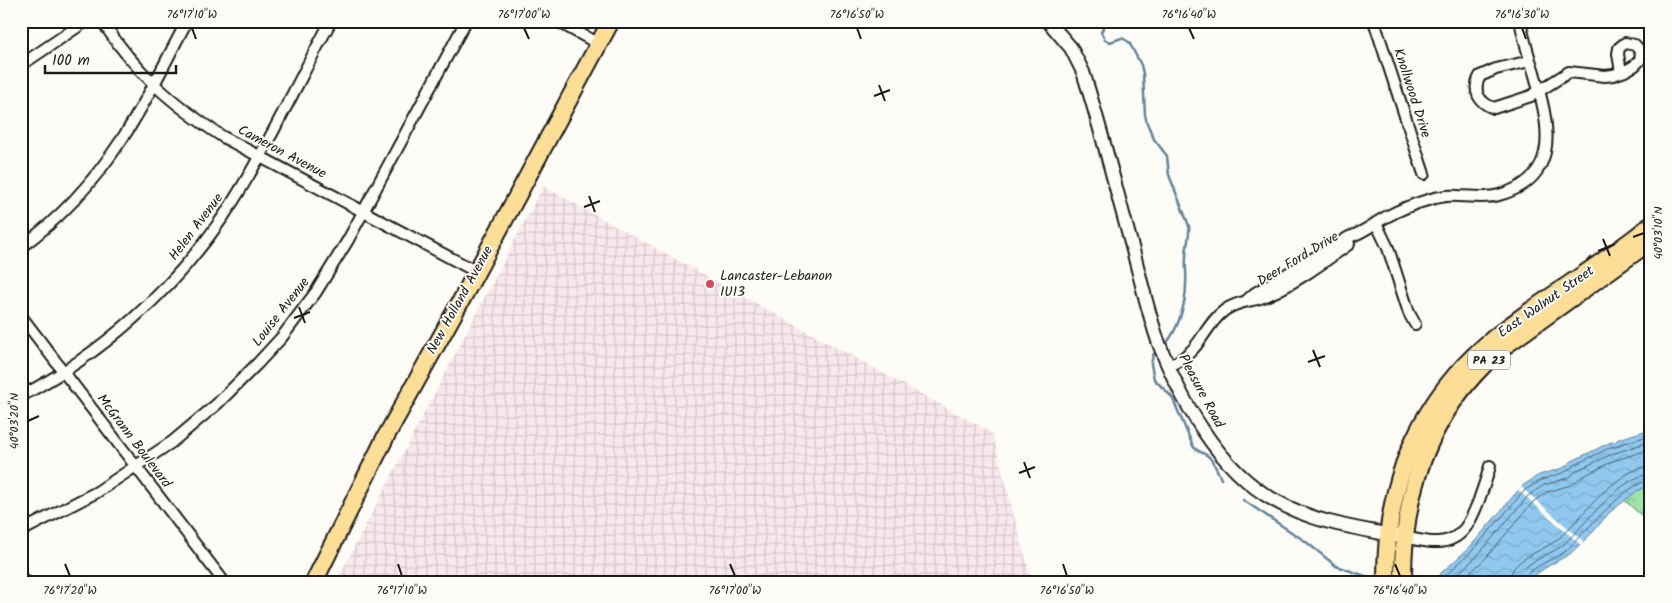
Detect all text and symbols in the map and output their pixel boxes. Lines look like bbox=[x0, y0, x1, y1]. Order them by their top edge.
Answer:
text: 76°17'10"W bbox=[167, 5, 217, 24]
text: 76°17'00"W bbox=[498, 5, 550, 24]
text: 76°16'50"W bbox=[830, 5, 884, 24]
text: 76°16'40"W bbox=[1162, 5, 1216, 24]
text: 76°16'30"W bbox=[1495, 5, 1549, 24]
scale bar bbox=[45, 42, 176, 74]
street label: Knollwood Drive bbox=[1387, 45, 1437, 141]
text: 100 m bbox=[52, 49, 90, 73]
street label: Cameron Avenue bbox=[234, 119, 331, 185]
street label: Helen Avenue bbox=[163, 188, 229, 265]
text: 40°03'10"N bbox=[1649, 206, 1668, 260]
street label: Deer Ford Drive bbox=[1253, 226, 1344, 292]
street label: New Holland Avenue bbox=[421, 241, 499, 358]
street label: East Walnut Street bbox=[1493, 260, 1599, 344]
place label: Lancaster-Lebanon IU13 bbox=[720, 265, 832, 303]
street label: Louise Avenue bbox=[247, 272, 316, 352]
marker: Lancaster-Lebanon IU13 bbox=[704, 278, 716, 290]
street label: Pleasure Road bbox=[1172, 350, 1230, 433]
road number: PA 23 bbox=[1468, 350, 1510, 370]
street label: McGrann Boulevard bbox=[91, 389, 178, 494]
text: 40°03'20"N bbox=[5, 393, 24, 449]
text: 76°17'20"W bbox=[43, 581, 97, 600]
text: 76°17'10"W bbox=[377, 581, 427, 600]
text: 76°17'00"W bbox=[709, 581, 761, 600]
text: 76°16'50"W bbox=[1040, 581, 1094, 600]
text: 76°16'40"W bbox=[1373, 581, 1427, 600]

